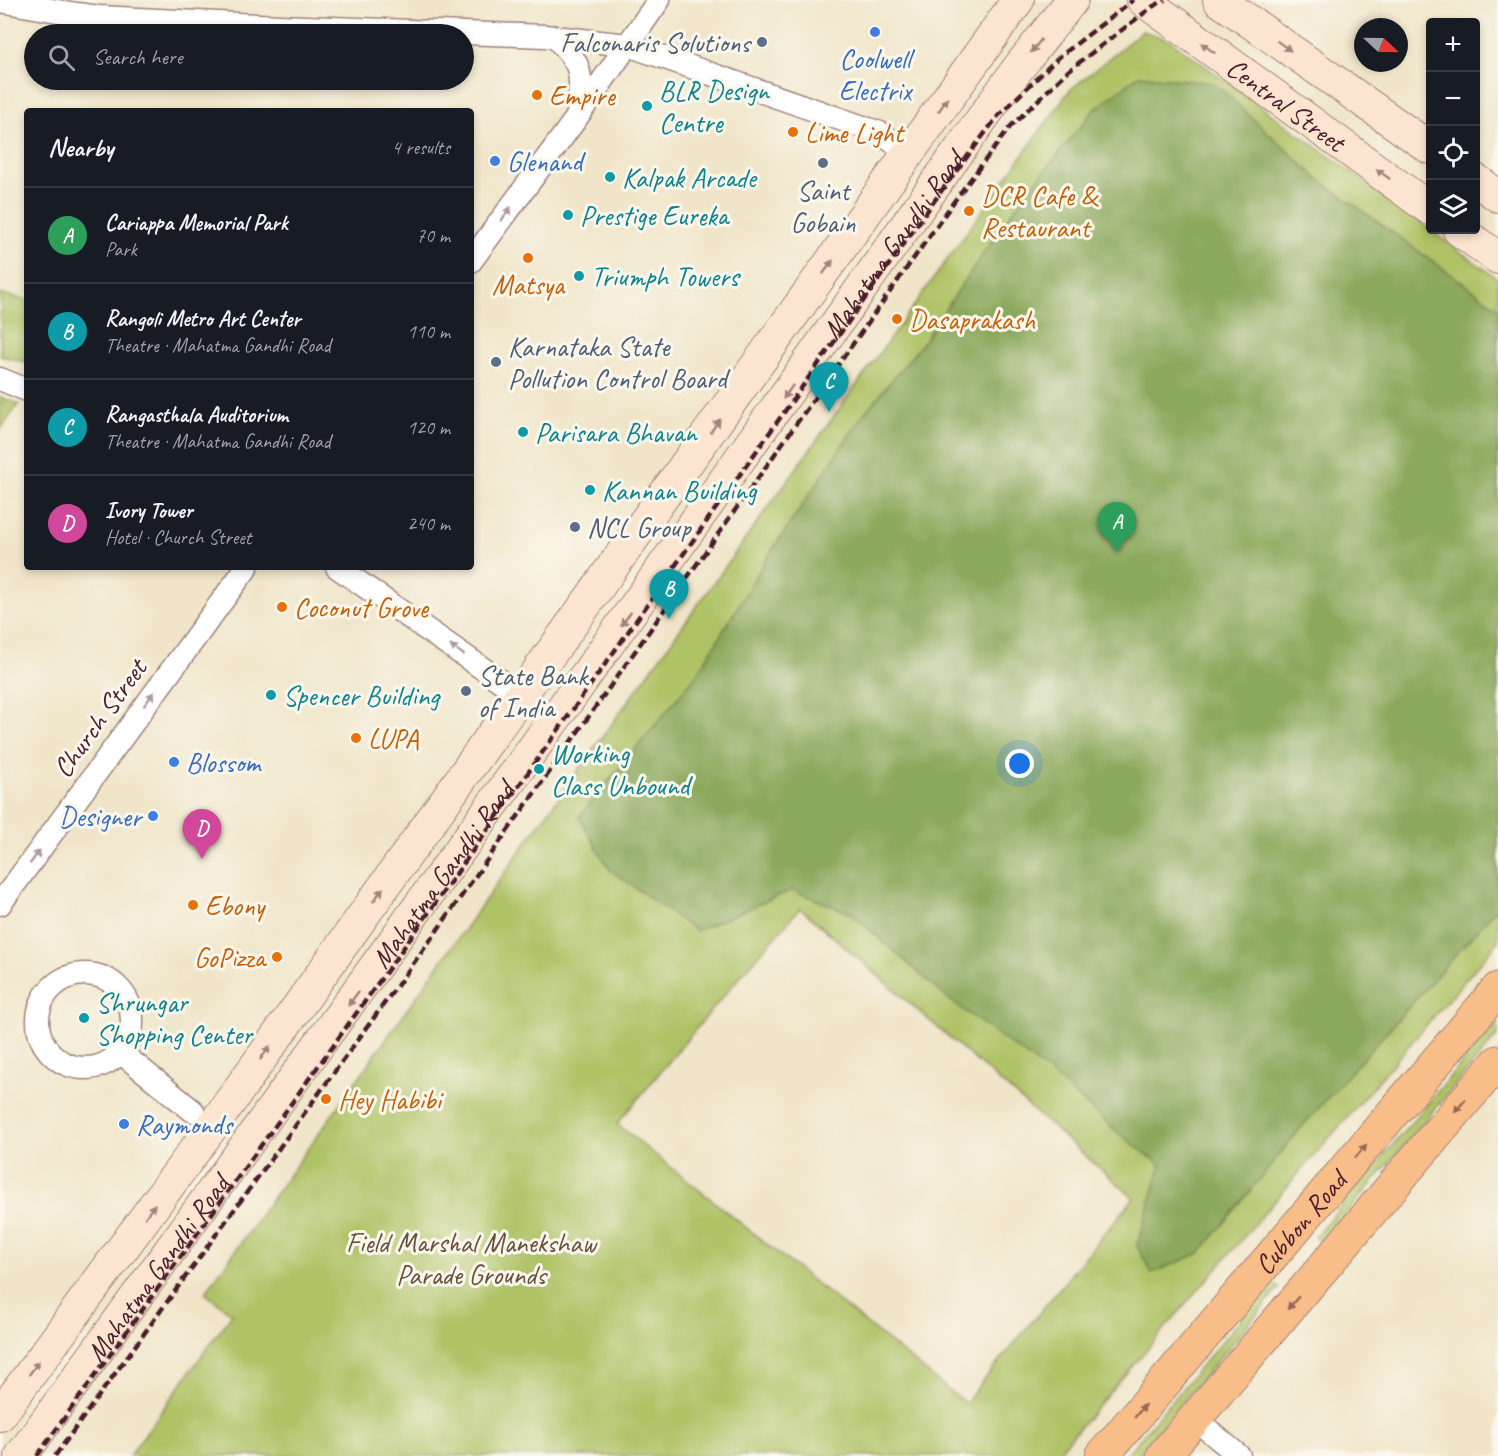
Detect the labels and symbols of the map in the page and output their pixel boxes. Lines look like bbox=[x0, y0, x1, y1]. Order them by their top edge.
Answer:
north arrow bbox=[1354, 18, 1408, 72]
place label: Falconaris Solutions bbox=[560, 25, 752, 60]
marker: Coolwell Electrix bbox=[868, 25, 882, 39]
marker: Falconaris Solutions bbox=[755, 35, 769, 49]
one-way arrow bbox=[1030, 38, 1043, 54]
one-way arrow bbox=[1276, 40, 1292, 52]
place label: Coolwell Electrix bbox=[839, 41, 916, 108]
one-way arrow bbox=[1201, 42, 1216, 54]
street label: Central Street bbox=[1220, 50, 1354, 161]
place label: BLR Design Centre bbox=[659, 73, 770, 140]
place label: Empire bbox=[549, 78, 616, 113]
marker: Empire bbox=[530, 88, 544, 102]
one-way arrow bbox=[937, 97, 949, 113]
marker: BLR Design Centre bbox=[640, 99, 654, 113]
place label: Lime Light bbox=[805, 115, 906, 150]
marker: Lime Light bbox=[786, 125, 800, 139]
street label: Mahatma Gandhi Road bbox=[814, 141, 974, 346]
place label: Glenand bbox=[507, 144, 586, 179]
marker: Glenand bbox=[488, 154, 502, 168]
marker: Saint Gobain bbox=[816, 156, 830, 170]
place label: Kalpak Arcade bbox=[622, 160, 758, 195]
one-way arrow bbox=[1376, 169, 1391, 181]
marker: Kalpak Arcade bbox=[603, 170, 617, 184]
place label: Saint Gobain bbox=[791, 173, 856, 240]
place label: DCR Cafe & Restaurant bbox=[981, 178, 1100, 245]
place label: Prestige Eureka bbox=[580, 198, 731, 233]
marker: DCR Cafe & Restaurant bbox=[962, 204, 976, 218]
one-way arrow bbox=[499, 207, 511, 222]
marker: Prestige Eureka bbox=[561, 208, 575, 222]
marker: Matsya bbox=[521, 251, 535, 265]
place label: Triumph Towers bbox=[591, 259, 741, 294]
one-way arrow bbox=[822, 259, 833, 275]
place label: Matsya bbox=[492, 267, 566, 302]
marker: Triumph Towers bbox=[572, 269, 586, 283]
place label: Dasaprakash bbox=[909, 302, 1035, 337]
marker: Dasaprakash bbox=[890, 312, 904, 326]
place label: Karnataka State Pollution Control Board bbox=[508, 329, 731, 396]
marker: Karnataka State Pollution Control Board bbox=[489, 355, 503, 369]
pin: C bbox=[810, 362, 848, 412]
one-way arrow bbox=[782, 384, 794, 400]
place label: Parisara Bhavan bbox=[535, 415, 698, 450]
one-way arrow bbox=[709, 418, 721, 434]
marker: Parisara Bhavan bbox=[516, 425, 530, 439]
place label: Kannan Building bbox=[602, 473, 758, 508]
marker: Kannan Building bbox=[583, 483, 597, 497]
pin: A bbox=[1098, 502, 1136, 552]
place label: NCL Group bbox=[587, 510, 692, 545]
marker: NCL Group bbox=[568, 520, 582, 534]
pin: B bbox=[650, 570, 688, 619]
place label: Coconut Grove bbox=[294, 590, 430, 625]
marker: Coconut Grove bbox=[275, 600, 289, 614]
one-way arrow bbox=[620, 611, 632, 627]
one-way arrow bbox=[449, 644, 465, 656]
street label: Church Street bbox=[45, 650, 156, 784]
place label: State Bank of India bbox=[478, 658, 590, 725]
place label: Spencer Building bbox=[283, 678, 441, 713]
marker: State Bank of India bbox=[459, 684, 473, 698]
marker: Spencer Building bbox=[264, 688, 278, 702]
one-way arrow bbox=[143, 691, 155, 707]
place label: LUPA bbox=[368, 721, 419, 756]
marker: LUPA bbox=[349, 731, 363, 745]
place label: Working Class Unbound bbox=[551, 736, 693, 803]
place label: Blossom bbox=[186, 745, 262, 780]
your location bbox=[1005, 749, 1034, 778]
marker: Blossom bbox=[167, 755, 181, 769]
marker: Working Class Unbound bbox=[532, 762, 546, 776]
street label: Mahatma Gandhi Road bbox=[363, 771, 524, 975]
place label: Designer bbox=[59, 799, 144, 834]
marker: Designer bbox=[146, 809, 160, 823]
pin: D bbox=[182, 810, 222, 859]
one-way arrow bbox=[29, 850, 41, 866]
one-way arrow bbox=[372, 887, 384, 903]
place label: Ebony bbox=[205, 888, 266, 923]
marker: Ebony bbox=[186, 898, 200, 912]
place label: GoPizza bbox=[194, 940, 268, 975]
marker: GoPizza bbox=[270, 950, 284, 964]
place label: Shrungar Shopping Center bbox=[96, 985, 254, 1052]
one-way arrow bbox=[347, 992, 359, 1007]
marker: Shrungar Shopping Center bbox=[77, 1011, 91, 1025]
one-way arrow bbox=[259, 1046, 271, 1062]
place label: Hey Habibi bbox=[338, 1082, 445, 1117]
marker: Hey Habibi bbox=[319, 1092, 333, 1106]
one-way arrow bbox=[1454, 1098, 1467, 1113]
place label: Raymonds bbox=[136, 1107, 235, 1142]
marker: Raymonds bbox=[117, 1117, 131, 1131]
one-way arrow bbox=[1354, 1144, 1367, 1159]
street label: Cubbon Road bbox=[1247, 1161, 1357, 1282]
street label: Mahatma Gandhi Road bbox=[78, 1165, 239, 1369]
one-way arrow bbox=[144, 1203, 156, 1219]
park label: Field Marshal Manekshaw Parade Grounds bbox=[346, 1225, 599, 1292]
one-way arrow bbox=[1287, 1295, 1300, 1310]
one-way arrow bbox=[28, 1360, 40, 1375]
one-way arrow bbox=[1133, 1403, 1146, 1419]

